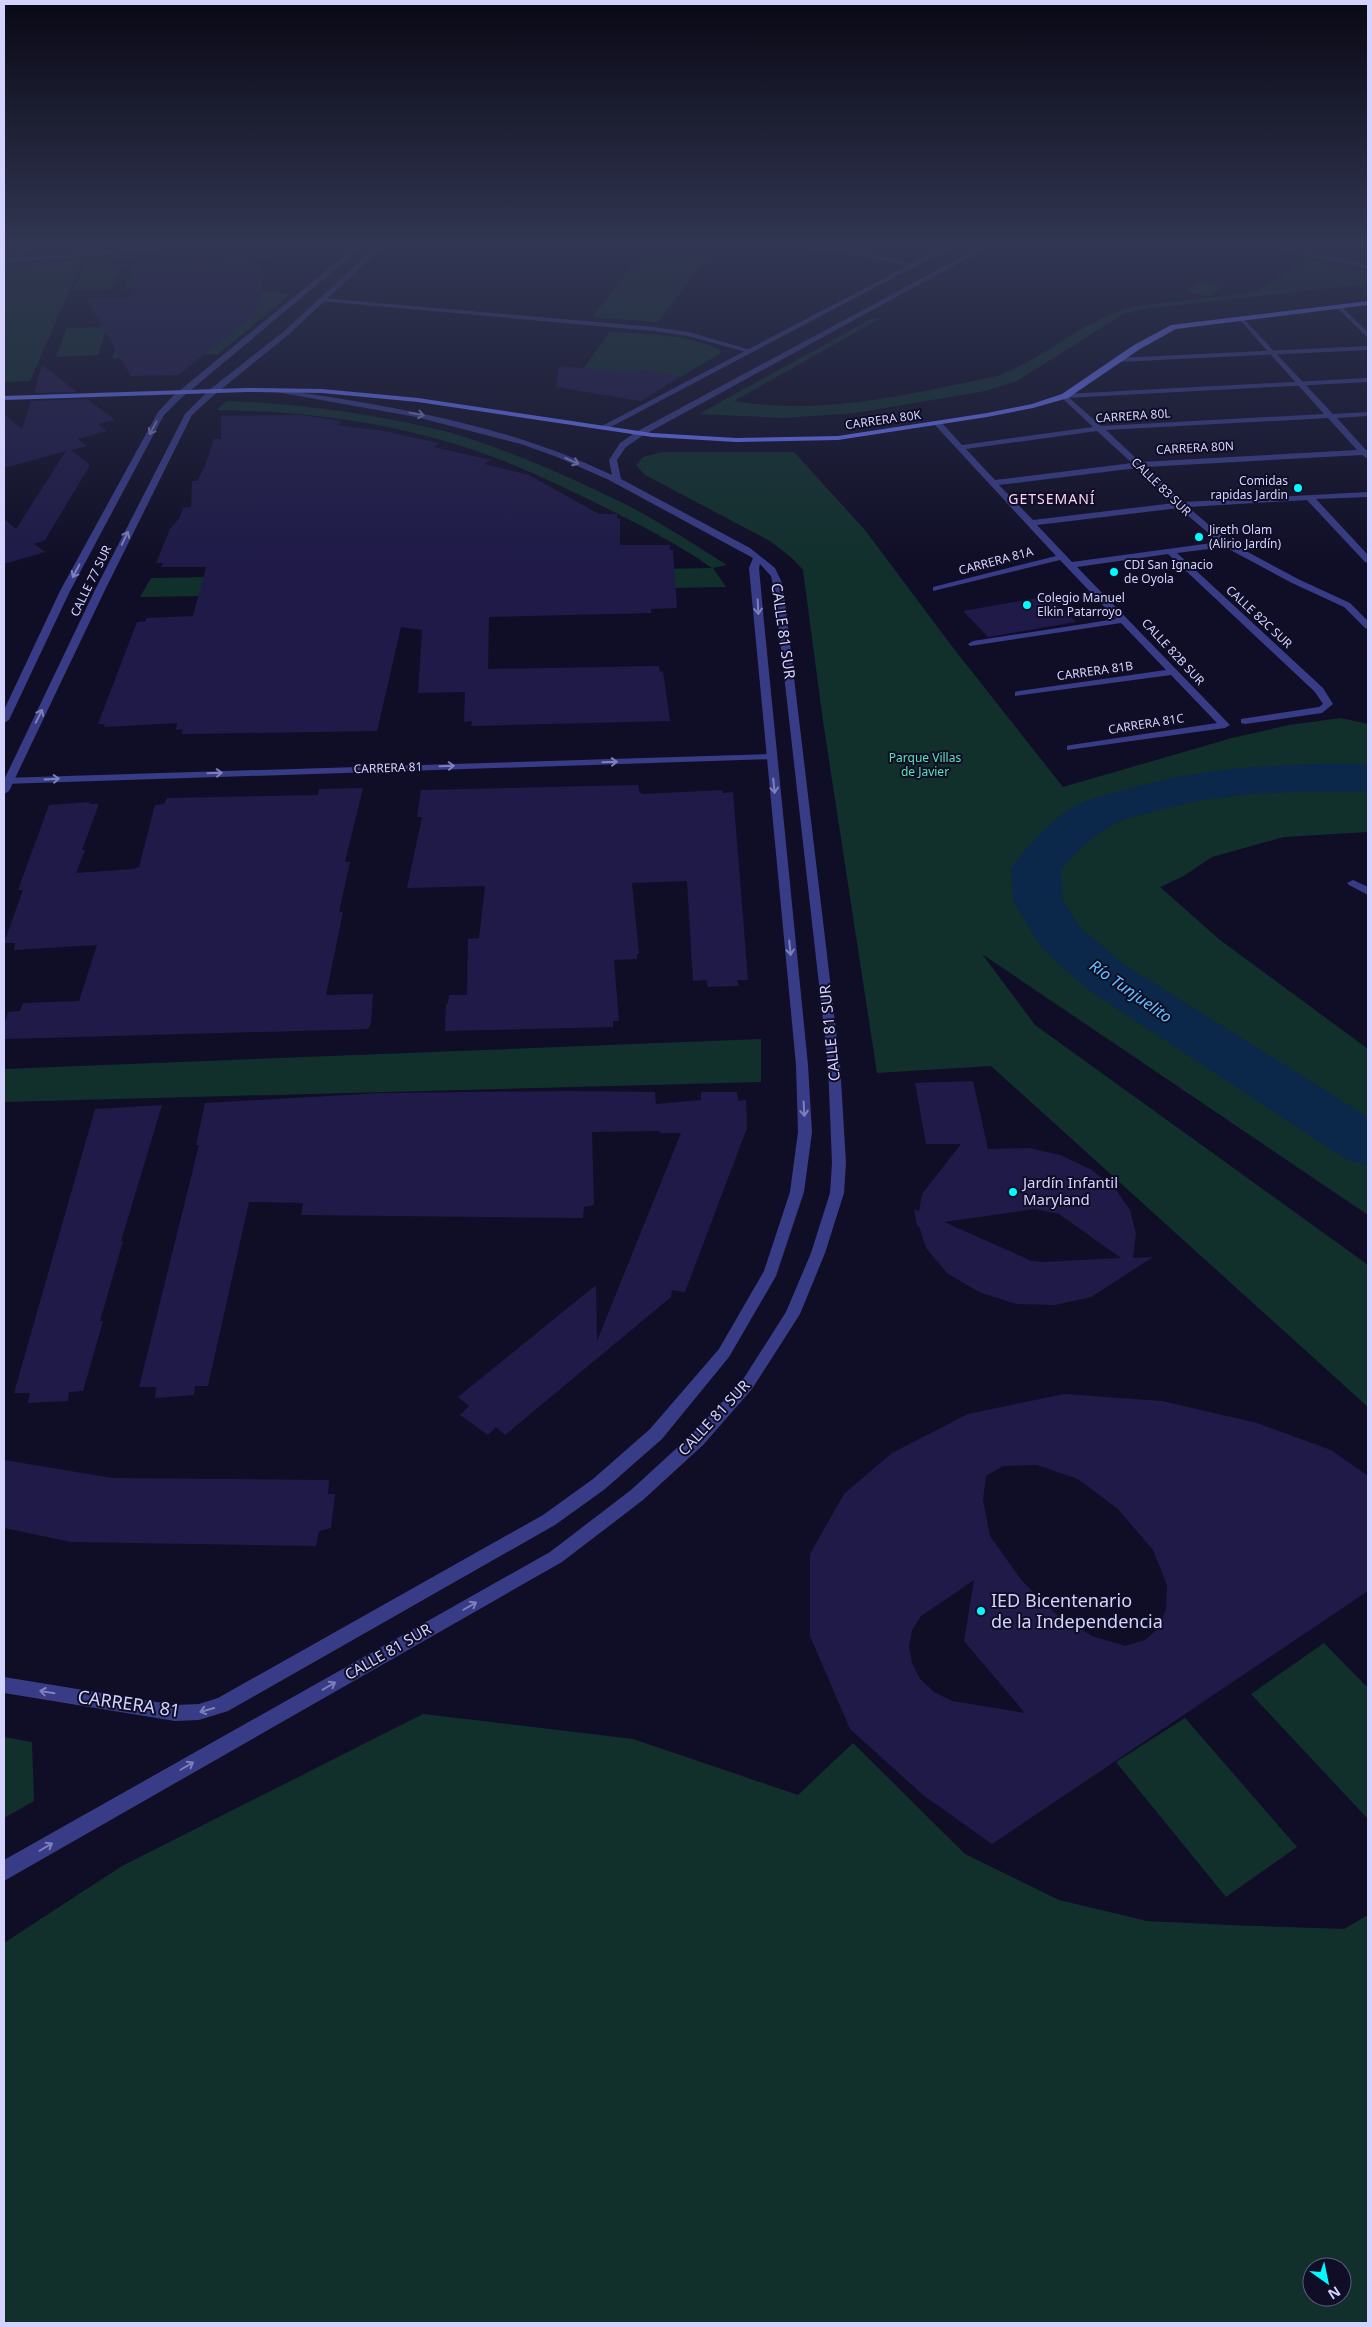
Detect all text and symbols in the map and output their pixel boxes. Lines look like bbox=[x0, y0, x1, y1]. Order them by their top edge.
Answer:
street label: CARRERA 80L bbox=[1095, 404, 1171, 427]
street label: CARRERA 80K bbox=[844, 406, 922, 433]
one-way arrow bbox=[409, 409, 425, 419]
one-way arrow bbox=[148, 420, 157, 435]
street label: CARRERA 80N bbox=[1156, 437, 1234, 458]
street label: CALLE 83 SUR bbox=[1128, 454, 1195, 520]
one-way arrow bbox=[564, 456, 579, 466]
place label: Comidas rapidas Jardin bbox=[1210, 472, 1288, 503]
marker: Comidas rapidas Jardin bbox=[1292, 482, 1304, 494]
district label: GETSEMANÍ bbox=[1008, 489, 1096, 508]
place label: Jireth Olam (Alirio Jardín) bbox=[1208, 521, 1282, 552]
one-way arrow bbox=[121, 531, 131, 546]
marker: Jireth Olam (Alirio Jardín) bbox=[1193, 531, 1205, 543]
street label: CALLE 77 SUR bbox=[66, 542, 115, 619]
street label: CARRERA 81A bbox=[957, 542, 1035, 579]
place label: CDI San Ignacio de Oyola bbox=[1124, 556, 1213, 587]
one-way arrow bbox=[71, 563, 80, 578]
marker: CDI San Ignacio de Oyola bbox=[1108, 566, 1120, 578]
street label: CALLE 82C SUR bbox=[1223, 581, 1297, 652]
street label: CALLE 81 SUR bbox=[767, 582, 801, 681]
place label: Colegio Manuel Elkin Patarroyo bbox=[1037, 589, 1125, 620]
one-way arrow bbox=[753, 598, 763, 614]
marker: Colegio Manuel Elkin Patarroyo bbox=[1021, 599, 1033, 611]
street label: CALLE 82B SUR bbox=[1138, 615, 1209, 689]
street label: CARRERA 81B bbox=[1056, 657, 1134, 684]
one-way arrow bbox=[35, 709, 44, 724]
street label: CARRERA 81C bbox=[1107, 709, 1185, 738]
park label: Parque Villas de Javier bbox=[889, 749, 961, 780]
one-way arrow bbox=[601, 757, 617, 766]
street label: CARRERA 81 bbox=[353, 758, 423, 777]
one-way arrow bbox=[439, 762, 455, 771]
one-way arrow bbox=[206, 768, 223, 778]
one-way arrow bbox=[44, 774, 60, 783]
one-way arrow bbox=[769, 778, 779, 794]
one-way arrow bbox=[785, 939, 795, 955]
water label: Río Tunjuelito bbox=[1085, 954, 1177, 1028]
street label: CALLE 81 SUR bbox=[814, 983, 844, 1082]
one-way arrow bbox=[799, 1101, 808, 1117]
place label: Jardín Infantil Maryland bbox=[1021, 1172, 1118, 1209]
marker: Jardín Infantil Maryland bbox=[1007, 1186, 1019, 1198]
street label: CALLE 81 SUR bbox=[673, 1375, 754, 1459]
place label: IED Bicentenario de la Independencia bbox=[991, 1588, 1163, 1633]
one-way arrow bbox=[462, 1600, 477, 1610]
marker: IED Bicentenario de la Independencia bbox=[975, 1605, 987, 1617]
street label: CALLE 81 SUR bbox=[341, 1618, 435, 1684]
one-way arrow bbox=[321, 1681, 336, 1691]
street label: CARRERA 81 bbox=[76, 1684, 182, 1722]
one-way arrow bbox=[39, 1687, 55, 1697]
one-way arrow bbox=[199, 1705, 215, 1715]
one-way arrow bbox=[180, 1761, 194, 1771]
one-way arrow bbox=[39, 1841, 53, 1851]
north arrow bbox=[1302, 2257, 1352, 2307]
text: N bbox=[1324, 2282, 1344, 2304]

